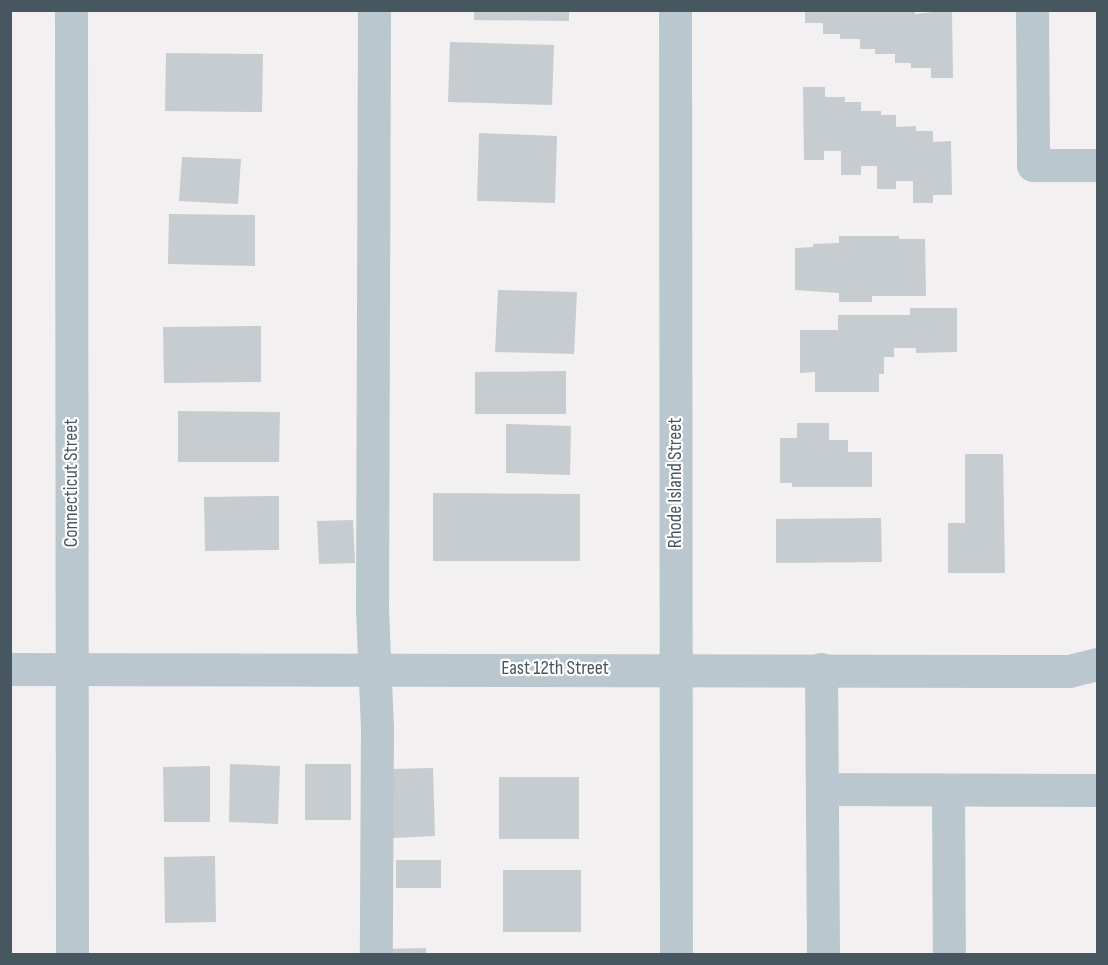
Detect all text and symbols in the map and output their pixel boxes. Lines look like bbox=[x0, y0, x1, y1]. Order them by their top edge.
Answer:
street label: Rhode Island Street bbox=[663, 418, 687, 548]
street label: Connecticut Street bbox=[59, 419, 83, 547]
street label: East 12th Street bbox=[501, 656, 609, 680]

